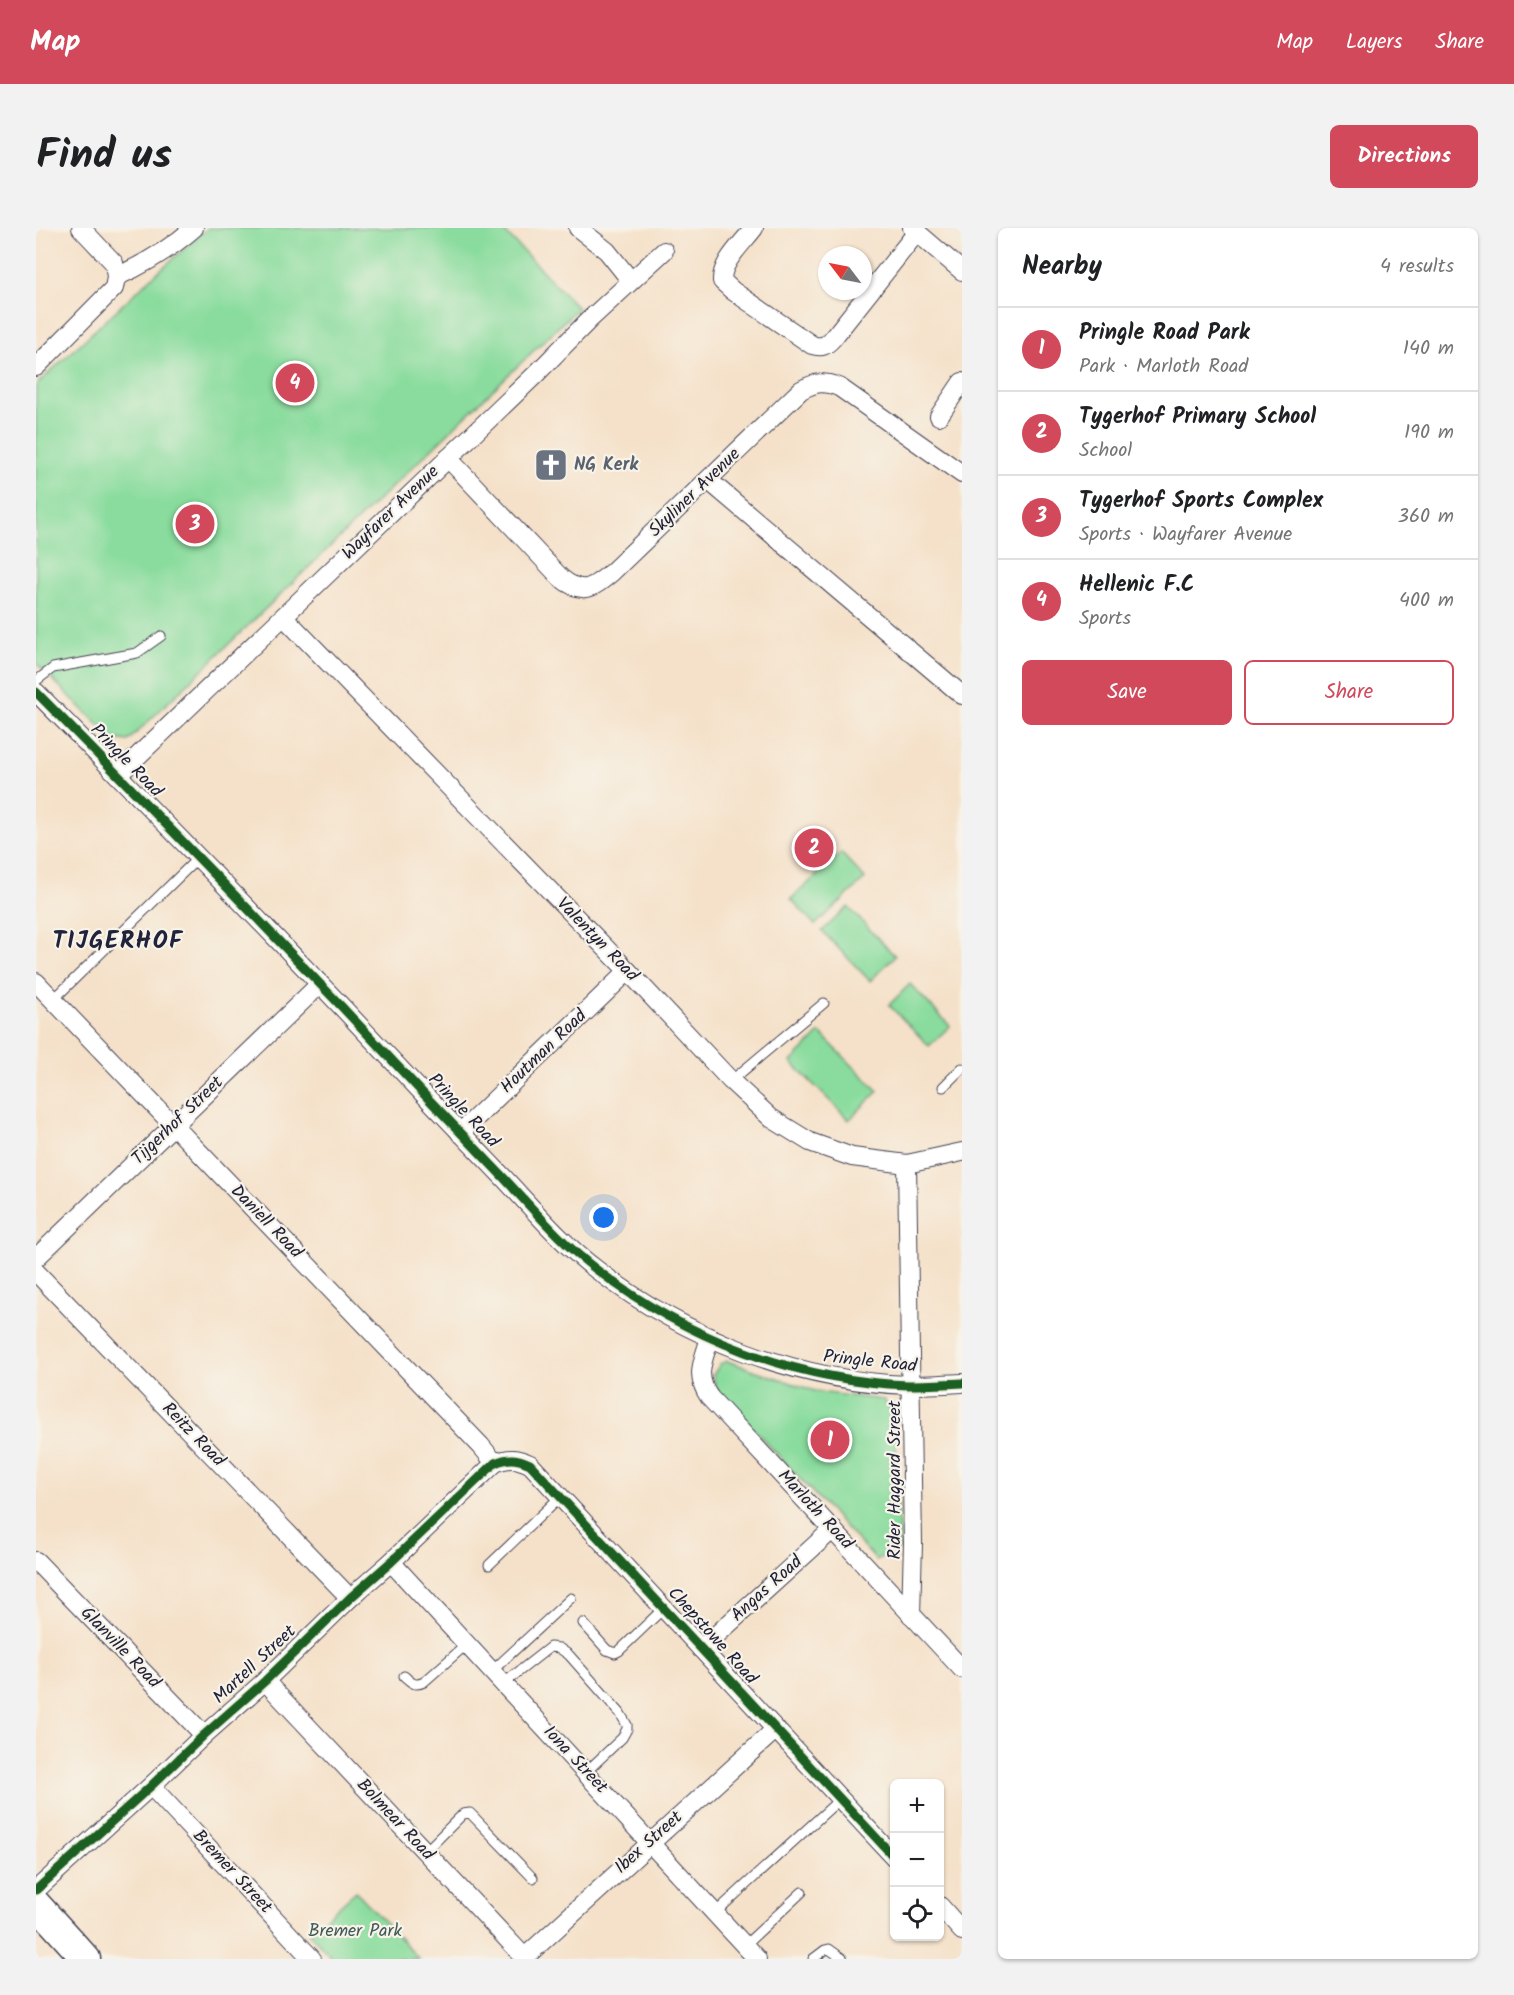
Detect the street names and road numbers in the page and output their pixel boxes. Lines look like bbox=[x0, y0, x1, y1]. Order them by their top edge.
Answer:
street label: Skyliner Avenue bbox=[642, 441, 748, 545]
street label: Wayfarer Avenue bbox=[335, 459, 447, 567]
street label: Pringle Road bbox=[83, 717, 170, 806]
street label: Valentyn Road bbox=[549, 891, 646, 990]
street label: Houtman Road bbox=[494, 1002, 595, 1101]
street label: Pringle Road bbox=[420, 1067, 506, 1156]
street label: Tijgerhof Street bbox=[125, 1069, 231, 1173]
street label: Daniell Road bbox=[223, 1178, 310, 1267]
street label: Pringle Road bbox=[822, 1343, 919, 1381]
street label: Reitz Road bbox=[154, 1396, 232, 1475]
street label: Rider Haggard Street bbox=[881, 1400, 910, 1559]
street label: Marloth Road bbox=[770, 1463, 861, 1558]
street label: Angas Road bbox=[724, 1548, 810, 1629]
street label: Chepstowe Road bbox=[660, 1580, 765, 1692]
street label: Glanville Road bbox=[73, 1600, 168, 1697]
street label: Martell Street bbox=[207, 1618, 304, 1712]
street label: Iona Street bbox=[536, 1719, 615, 1802]
street label: Bolmear Road bbox=[349, 1772, 442, 1869]
street label: Ibex Street bbox=[608, 1804, 691, 1882]
street label: Bremer Street bbox=[185, 1823, 280, 1922]

